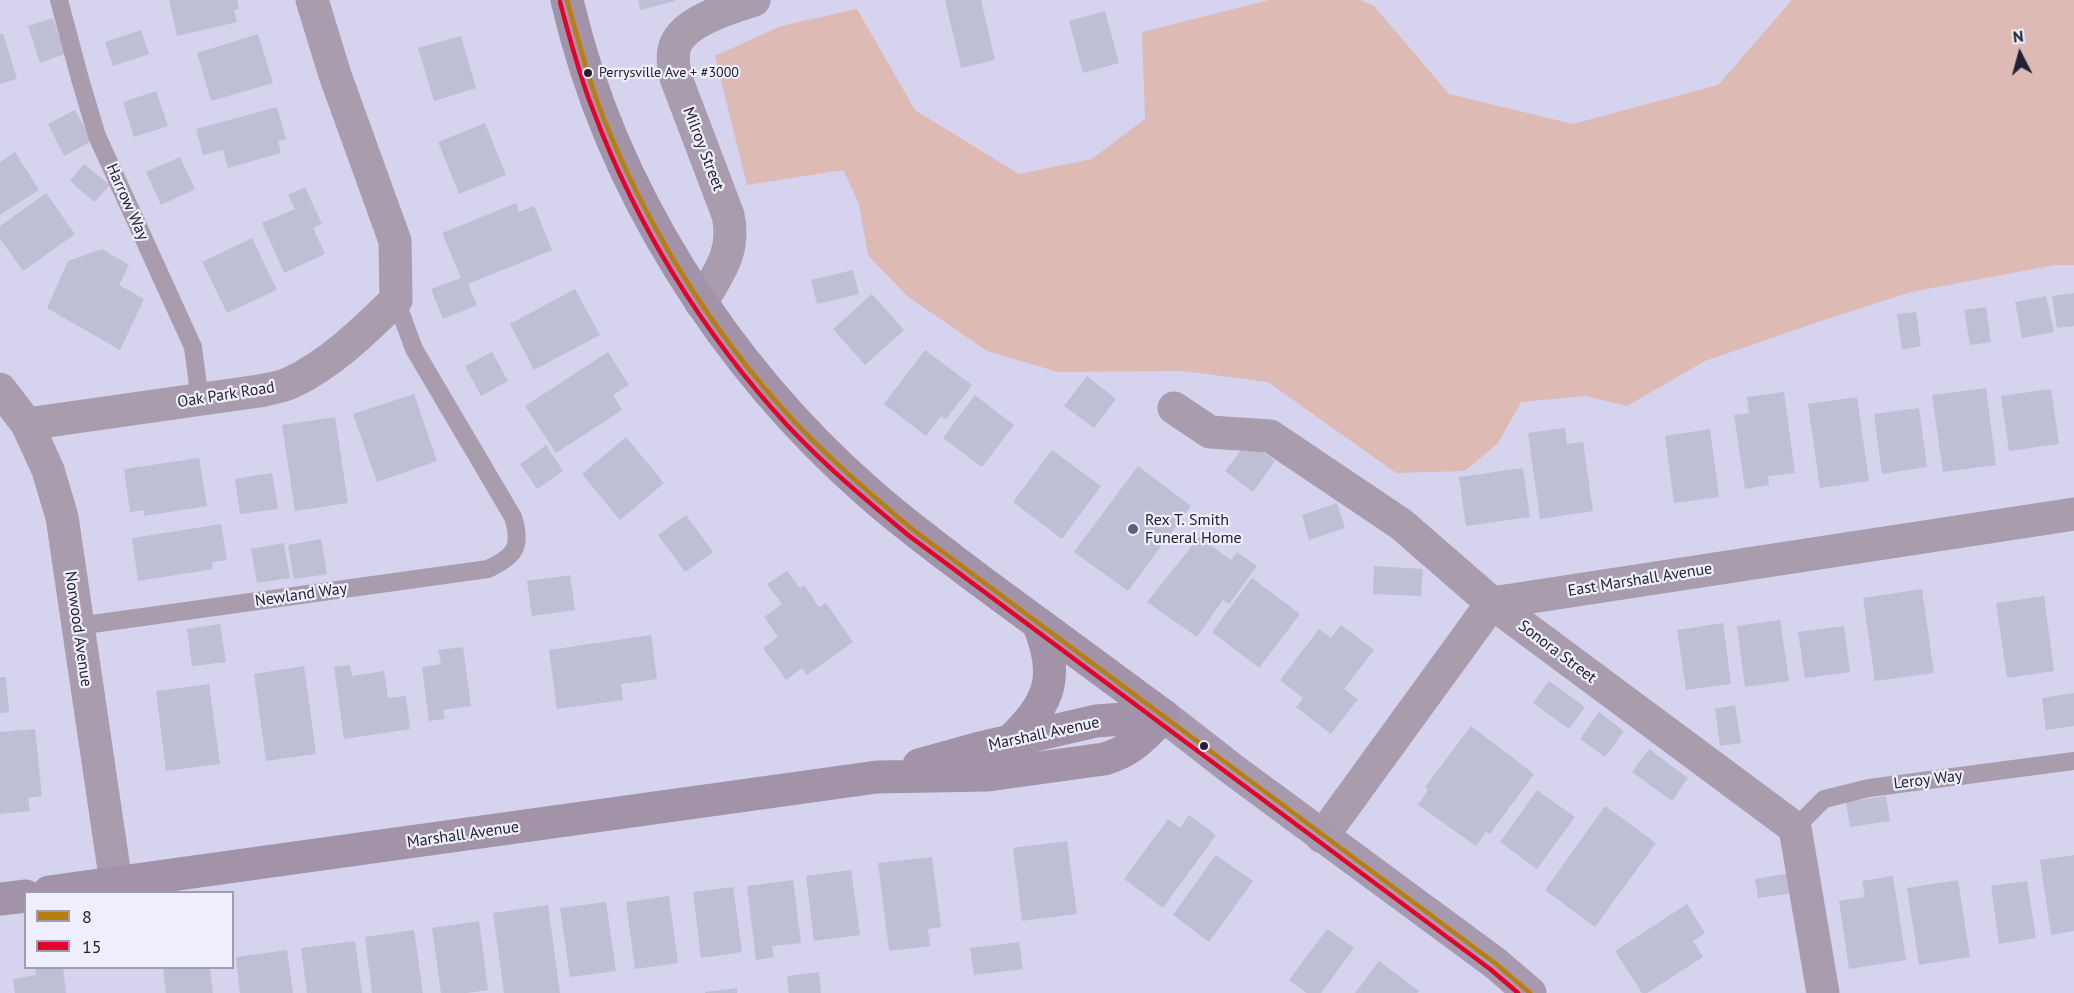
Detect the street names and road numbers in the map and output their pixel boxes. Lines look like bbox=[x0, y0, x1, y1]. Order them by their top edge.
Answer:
street label: Milroy Street bbox=[678, 104, 728, 194]
street label: Harrow Way bbox=[102, 161, 152, 243]
street label: Oak Park Road bbox=[176, 378, 276, 412]
street label: East Marshall Avenue bbox=[1566, 559, 1714, 601]
street label: Norwood Avenue bbox=[60, 570, 96, 688]
street label: Newland Way bbox=[254, 579, 348, 611]
street label: Sonora Street bbox=[1514, 616, 1600, 688]
street label: Marshall Avenue bbox=[987, 713, 1101, 755]
street label: Leroy Way bbox=[1893, 766, 1963, 794]
street label: Marshall Avenue bbox=[406, 818, 520, 852]

